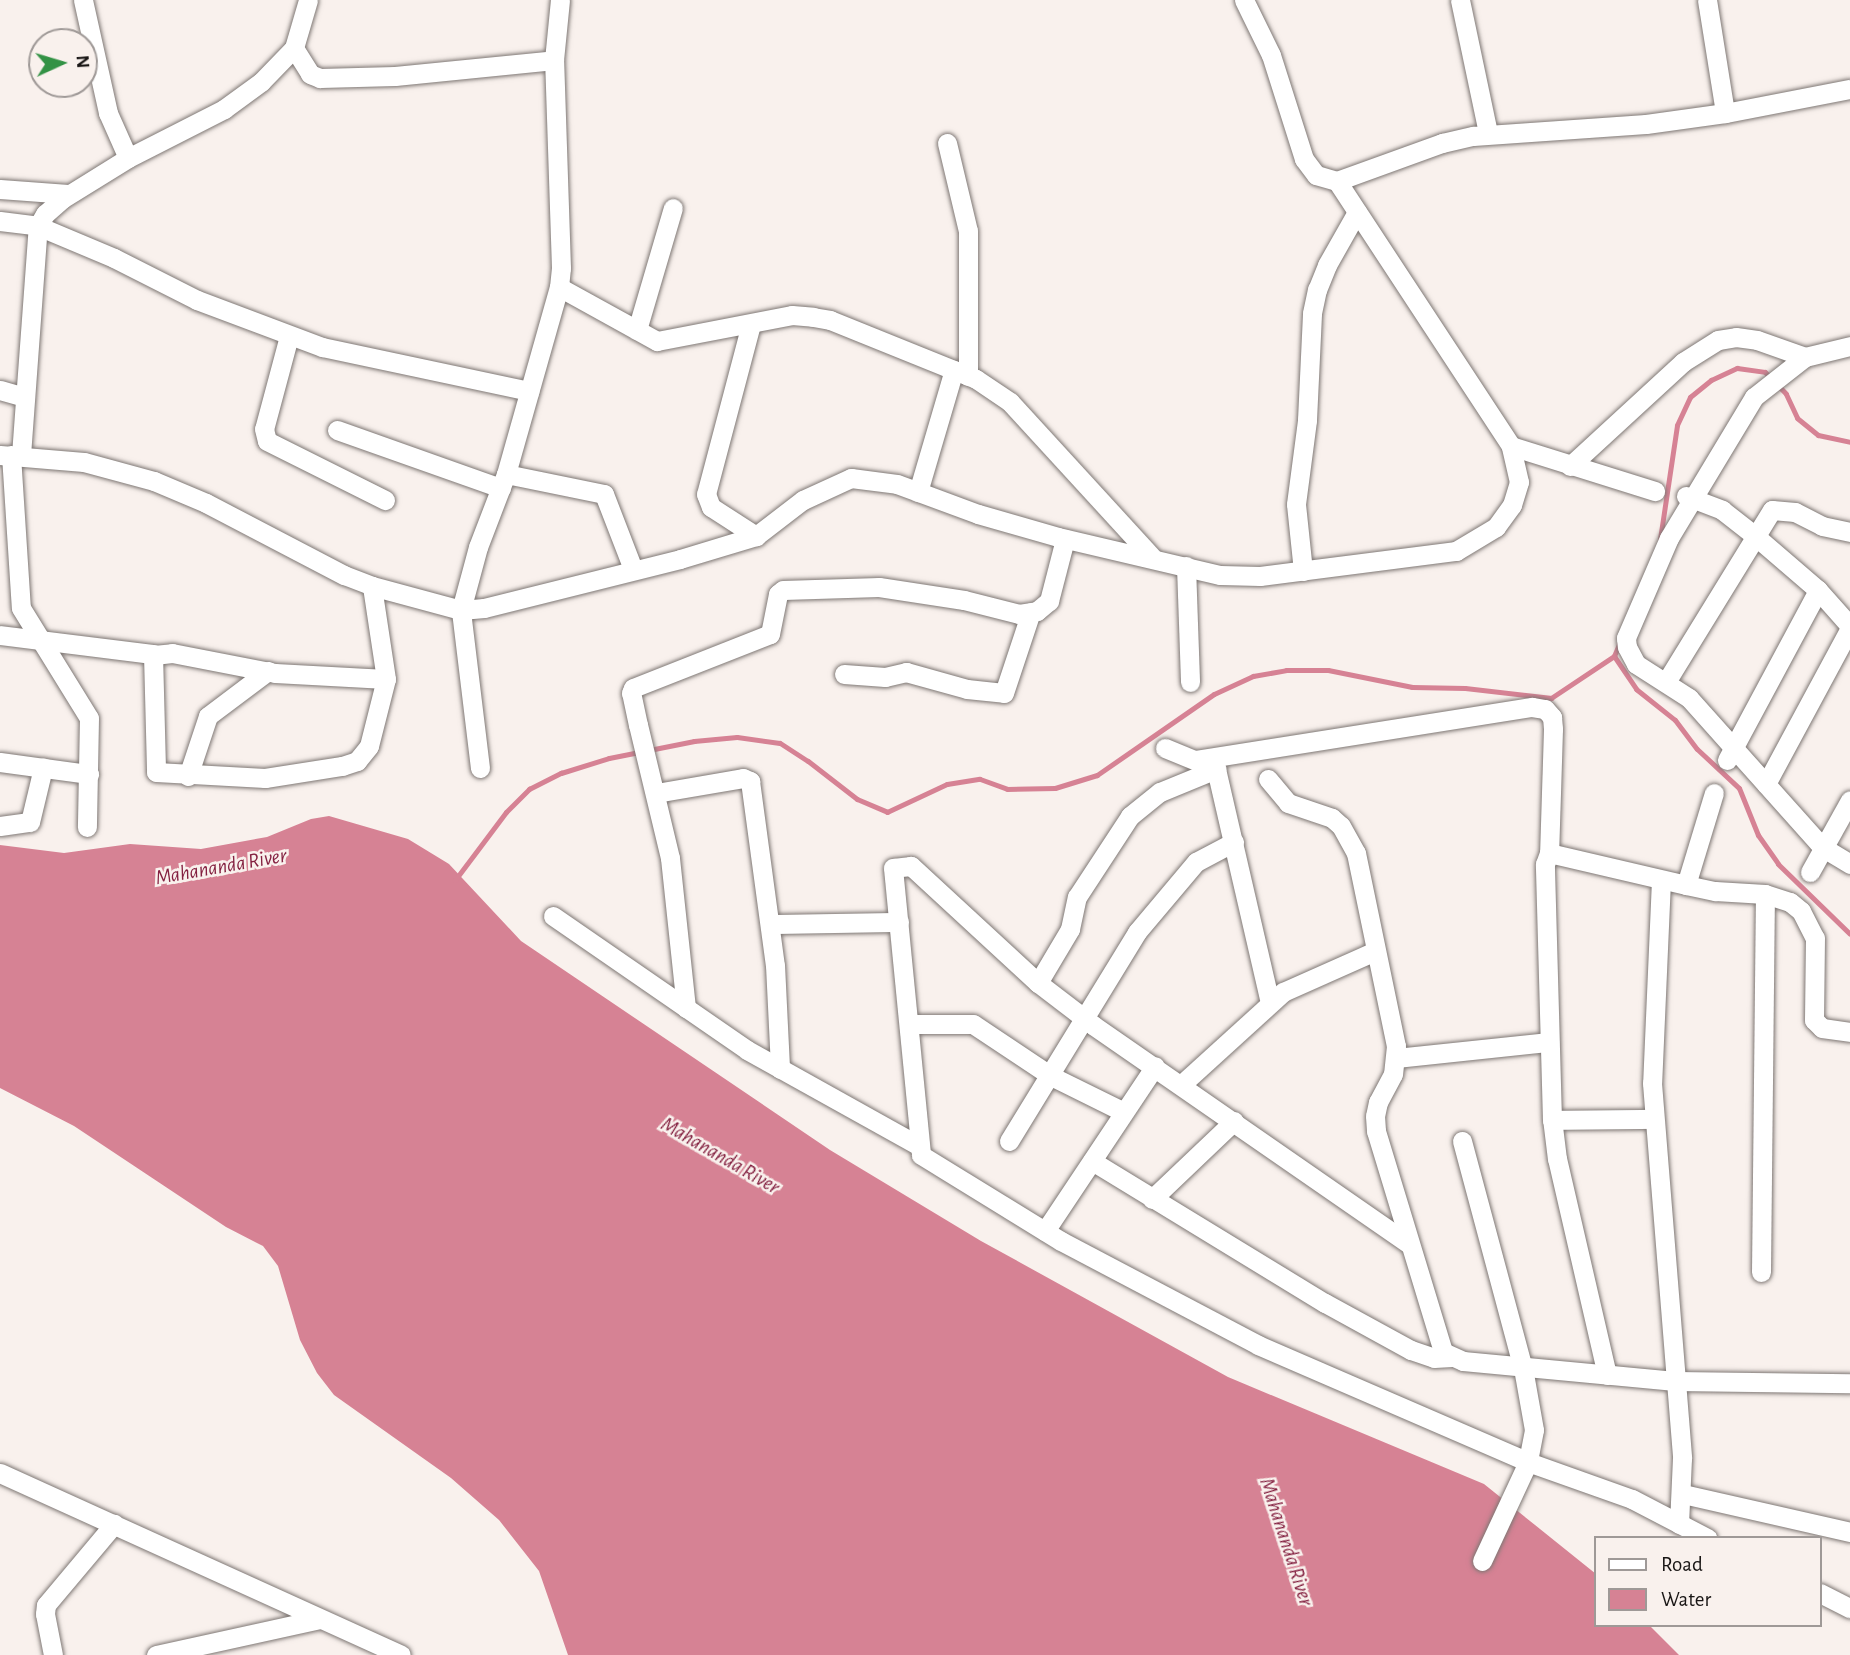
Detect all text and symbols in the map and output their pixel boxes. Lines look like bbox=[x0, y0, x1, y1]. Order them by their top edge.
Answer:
north arrow bbox=[28, 28, 98, 98]
text: N bbox=[73, 54, 92, 69]
water label: Mahananda River bbox=[153, 843, 289, 891]
water label: Mahananda River bbox=[656, 1112, 784, 1200]
water label: Mahananda River bbox=[1254, 1475, 1318, 1609]
legend bbox=[1594, 1536, 1822, 1627]
text: Road bbox=[1661, 1554, 1703, 1575]
text: Water bbox=[1661, 1589, 1711, 1610]

